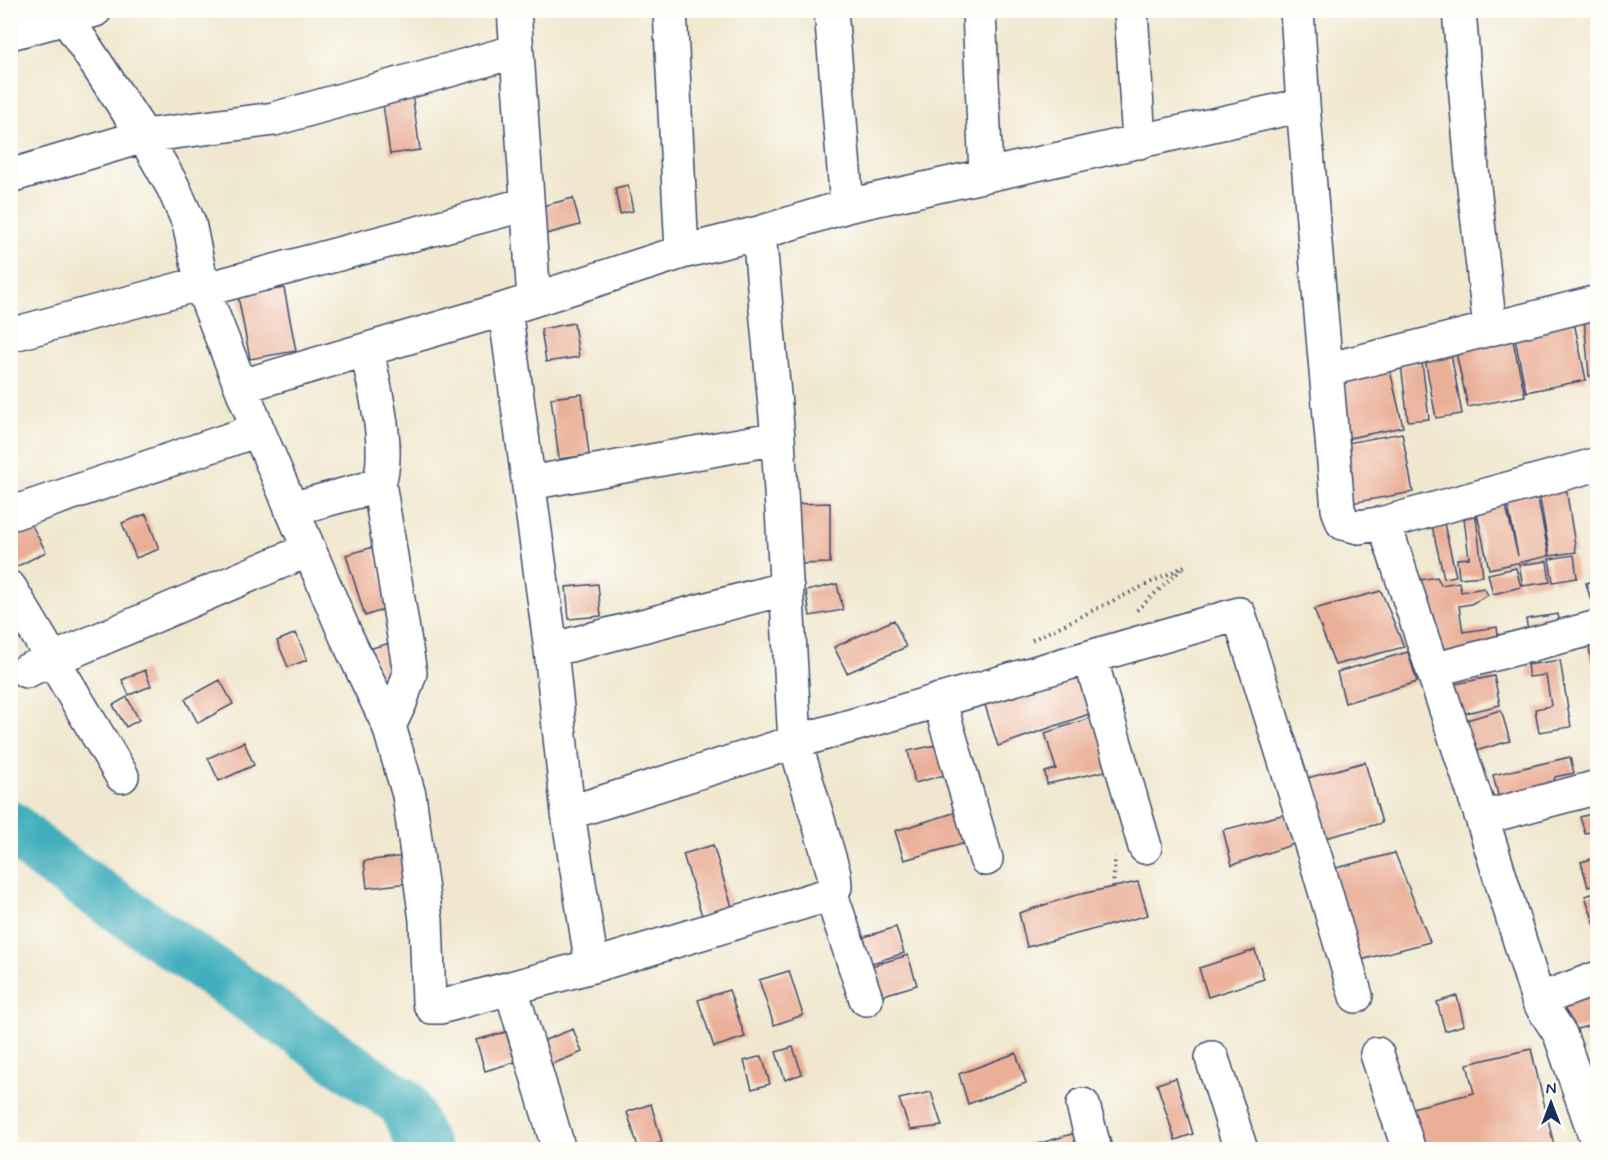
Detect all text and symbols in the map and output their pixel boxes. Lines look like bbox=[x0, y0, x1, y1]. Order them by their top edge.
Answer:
north arrow bbox=[1521, 1073, 1581, 1133]
text: N bbox=[1546, 1079, 1556, 1100]

